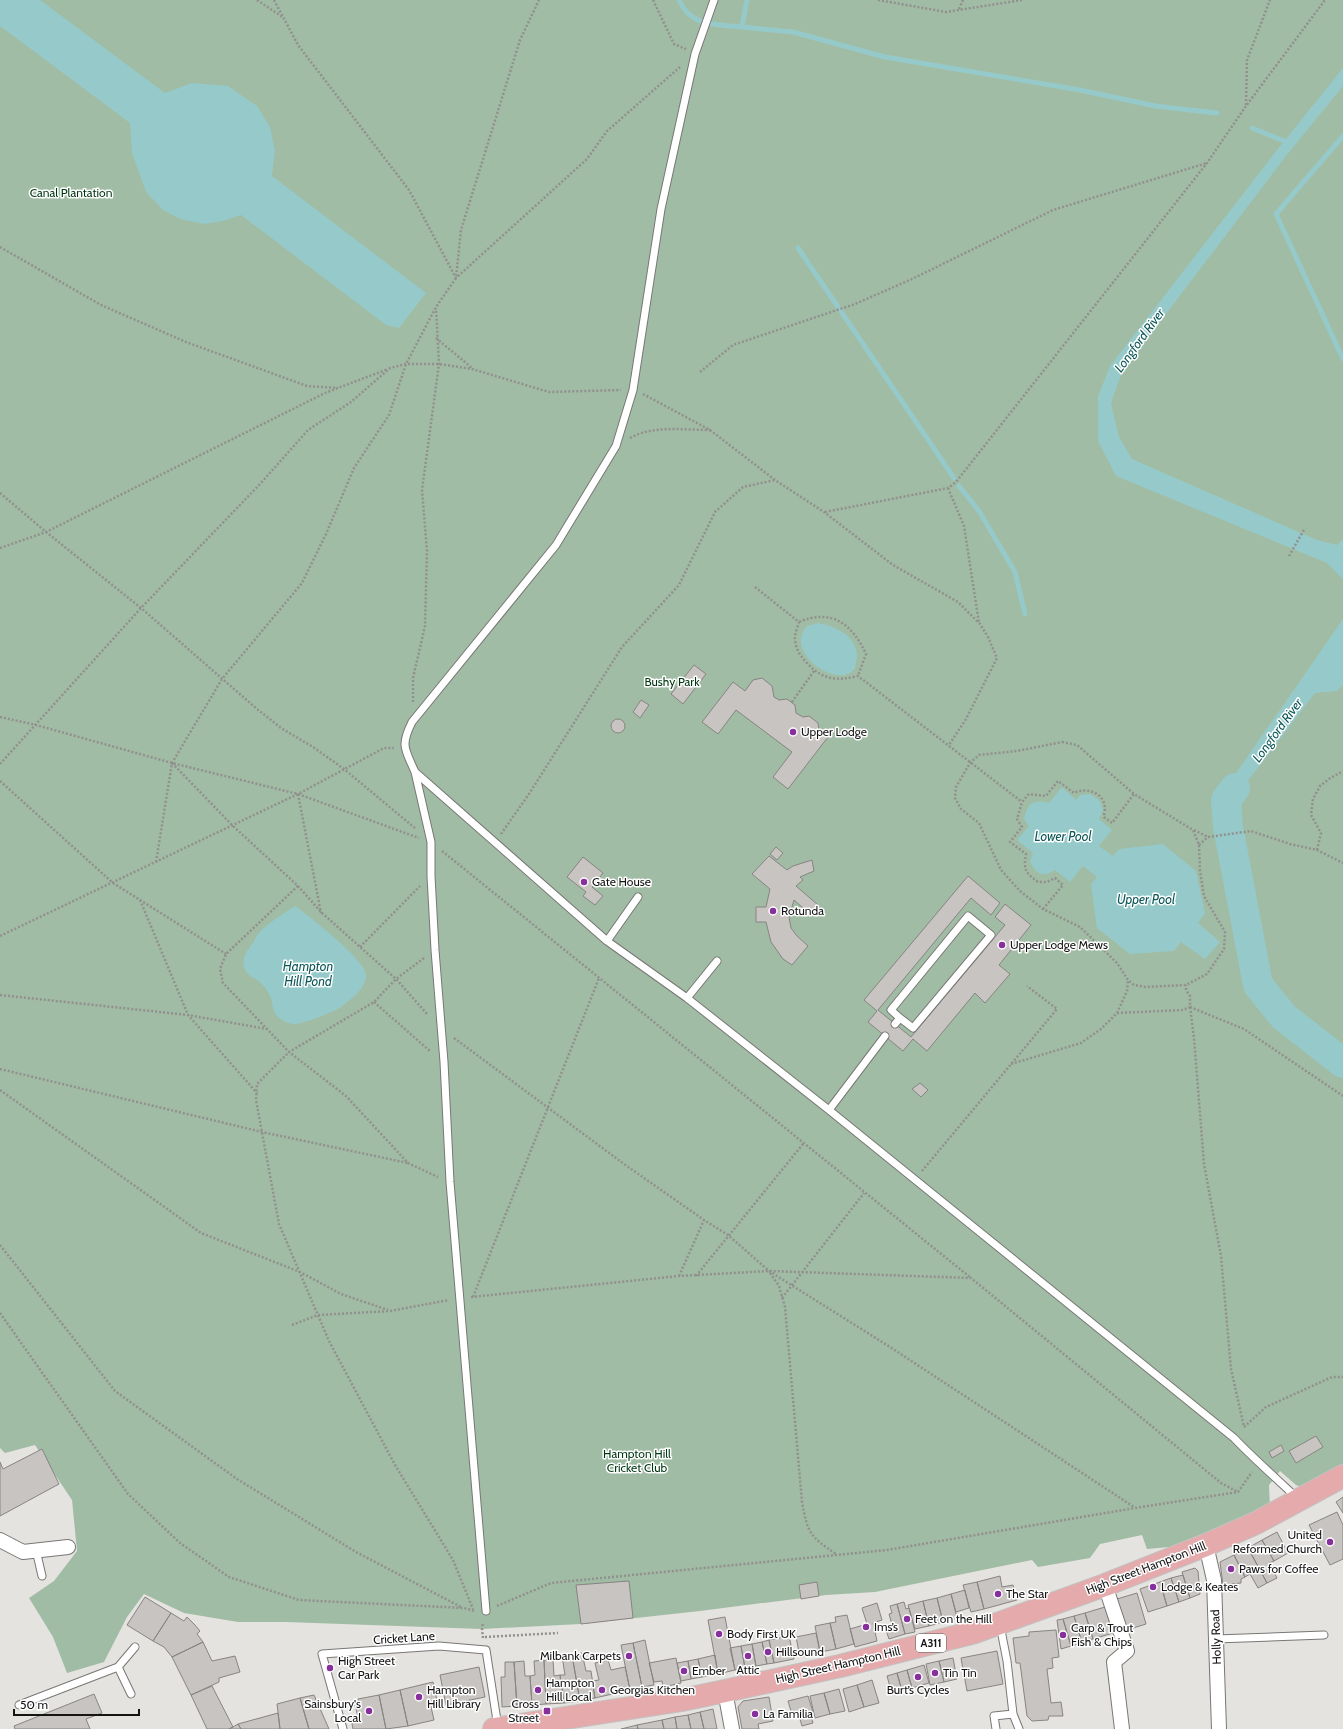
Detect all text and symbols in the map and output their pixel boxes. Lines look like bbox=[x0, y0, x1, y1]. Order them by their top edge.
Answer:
park label: Canal Plantation bbox=[30, 185, 113, 200]
water label: Longford River bbox=[1111, 304, 1168, 375]
park label: Bushy Park bbox=[644, 674, 700, 689]
water label: Longford River bbox=[1249, 694, 1306, 765]
place label: Upper Lodge bbox=[801, 724, 867, 739]
marker: Upper Lodge bbox=[788, 727, 798, 737]
water label: Lower Pool bbox=[1035, 828, 1091, 844]
place label: Gate House bbox=[592, 874, 651, 889]
marker: Gate House bbox=[579, 877, 589, 887]
water label: Upper Pool bbox=[1117, 891, 1175, 907]
place label: Rotunda bbox=[781, 903, 824, 918]
marker: Rotunda bbox=[768, 906, 778, 916]
place label: Upper Lodge Mews bbox=[1010, 937, 1108, 952]
marker: Upper Lodge Mews bbox=[997, 940, 1007, 950]
water label: Hampton Hill Pond bbox=[283, 958, 333, 989]
park label: Hampton Hill Cricket Club bbox=[603, 1446, 671, 1475]
place label: United Reformed Church bbox=[1233, 1527, 1322, 1556]
marker: United Reformed Church bbox=[1325, 1537, 1335, 1547]
street label: High Street Hampton Hill bbox=[1084, 1538, 1208, 1597]
place label: Paws for Coffee bbox=[1239, 1561, 1319, 1576]
marker: Paws for Coffee bbox=[1226, 1564, 1236, 1574]
place label: Lodge & Keates bbox=[1161, 1579, 1238, 1594]
marker: Lodge & Keates bbox=[1148, 1582, 1158, 1592]
place label: The Star bbox=[1006, 1586, 1048, 1601]
marker: The Star bbox=[993, 1589, 1003, 1599]
street label: Holly Road bbox=[1207, 1609, 1224, 1665]
place label: Feet on the Hill bbox=[915, 1611, 992, 1626]
marker: Feet on the Hill bbox=[902, 1614, 912, 1624]
place label: Ims’s bbox=[874, 1619, 898, 1634]
place label: Carp & Trout Fish & Chips bbox=[1071, 1620, 1133, 1649]
marker: Ims’s bbox=[861, 1622, 871, 1632]
place label: Body First UK bbox=[727, 1626, 796, 1641]
street label: Cricket Lane bbox=[373, 1628, 435, 1647]
marker: Body First UK bbox=[714, 1629, 724, 1639]
marker: Carp & Trout Fish & Chips bbox=[1058, 1630, 1068, 1640]
road number: A311 bbox=[916, 1634, 946, 1652]
street label: High Street Hampton Hill bbox=[774, 1643, 902, 1686]
place label: Hillsound bbox=[776, 1644, 824, 1659]
marker: Hillsound bbox=[763, 1647, 773, 1657]
place label: Milbank Carpets bbox=[540, 1648, 621, 1663]
marker: Milbank Carpets bbox=[624, 1651, 634, 1661]
marker: Attic bbox=[743, 1651, 753, 1661]
place label: High Street Car Park bbox=[338, 1653, 395, 1682]
place label: Attic bbox=[736, 1662, 760, 1677]
marker: High Street Car Park bbox=[325, 1663, 335, 1673]
place label: Ember bbox=[692, 1663, 726, 1678]
place label: Tin Tin bbox=[943, 1665, 977, 1680]
marker: Ember bbox=[679, 1666, 689, 1676]
marker: Tin Tin bbox=[930, 1668, 940, 1678]
marker: Burt’s Cycles bbox=[913, 1672, 923, 1682]
place label: Hampton Hill Local bbox=[546, 1675, 595, 1704]
place label: Hampton Hill Library bbox=[427, 1682, 481, 1711]
place label: Georgias Kitchen bbox=[610, 1682, 695, 1697]
place label: Burt’s Cycles bbox=[887, 1682, 949, 1697]
marker: Hampton Hill Local bbox=[533, 1685, 543, 1695]
marker: Georgias Kitchen bbox=[597, 1685, 607, 1695]
scale bar bbox=[14, 1691, 139, 1717]
marker: Hampton Hill Library bbox=[414, 1692, 424, 1702]
place label: Sainsbury's Local bbox=[304, 1696, 361, 1725]
place label: Cross Street bbox=[508, 1696, 539, 1725]
text: 50 m bbox=[20, 1697, 48, 1712]
marker: Sainsbury's Local bbox=[364, 1706, 374, 1716]
marker: Cross Street bbox=[542, 1706, 552, 1716]
place label: La Familia bbox=[763, 1706, 813, 1721]
marker: La Familia bbox=[750, 1709, 760, 1719]

